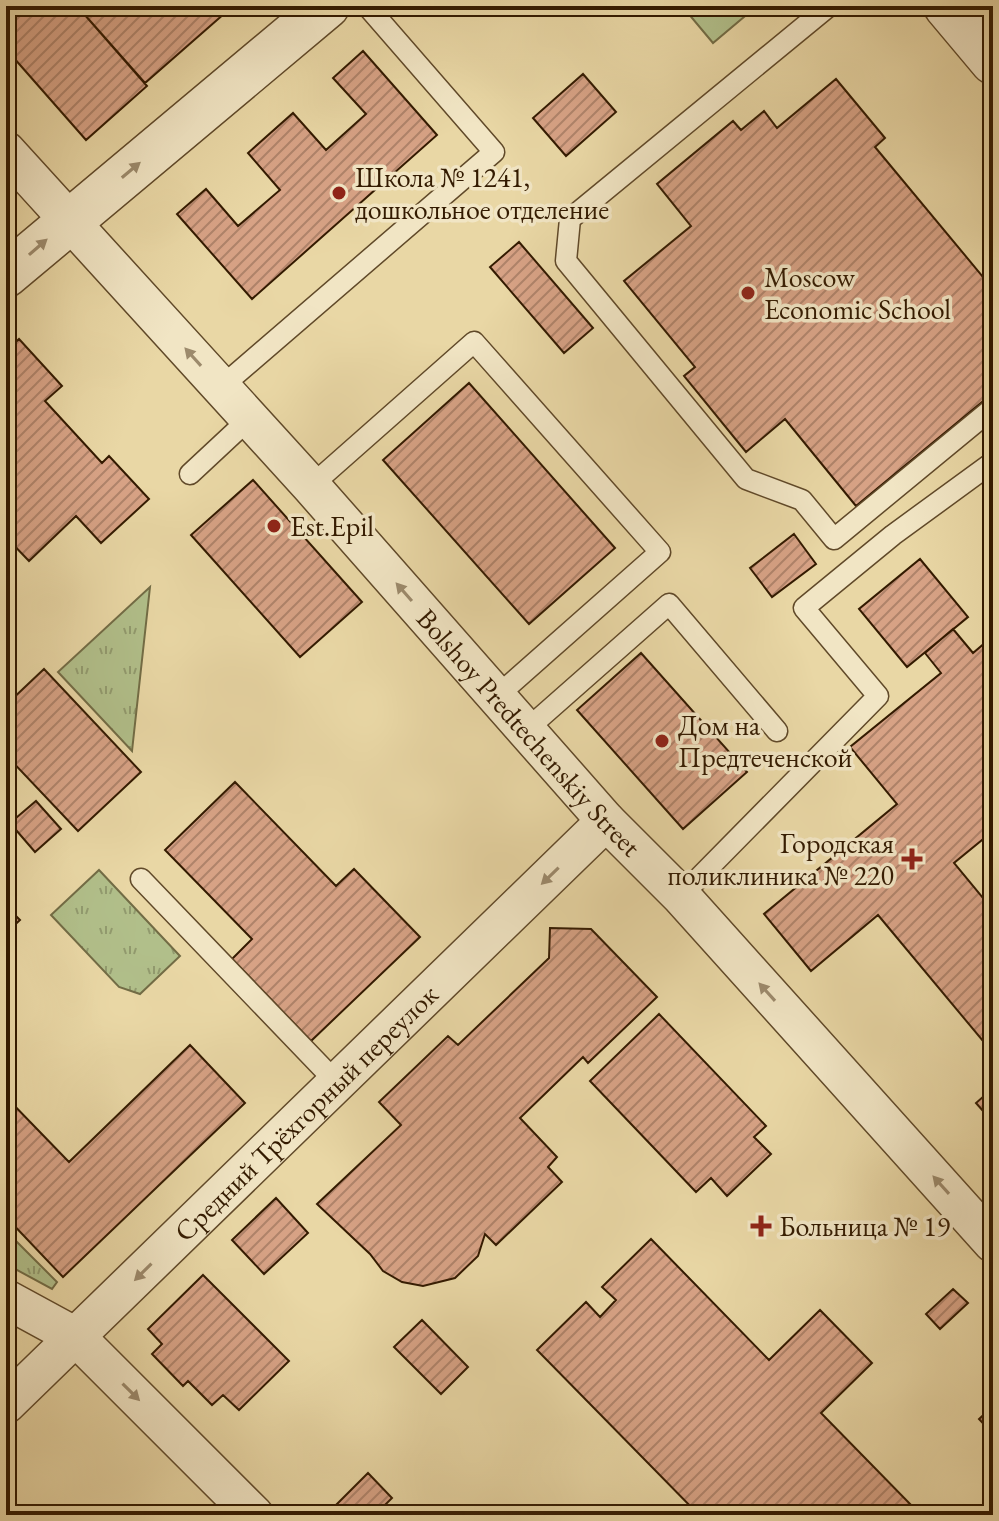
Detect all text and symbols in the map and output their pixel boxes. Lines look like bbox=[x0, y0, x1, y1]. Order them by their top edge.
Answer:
place label: Школа № 1241, дошкольное отделение bbox=[355, 159, 609, 227]
one-way arrow bbox=[120, 162, 141, 179]
marker: Школа № 1241, дошкольное отделение bbox=[330, 184, 348, 202]
one-way arrow bbox=[27, 239, 47, 256]
place label: Moscow Economic School bbox=[764, 259, 951, 327]
marker: Moscow Economic School bbox=[739, 284, 757, 302]
one-way arrow bbox=[184, 348, 202, 367]
place label: Est.Epil bbox=[290, 508, 374, 544]
marker: Est.Epil bbox=[265, 517, 283, 535]
one-way arrow bbox=[396, 583, 413, 603]
street label: Bolshoy Predtechenskiy Street bbox=[409, 601, 649, 864]
place label: Дом на Предтеченской bbox=[678, 707, 852, 775]
marker: Дом на Предтеченской bbox=[653, 732, 671, 750]
place label: Городская поликлиника № 220 bbox=[668, 825, 894, 893]
marker: Городская поликлиника № 220 bbox=[901, 848, 923, 870]
one-way arrow bbox=[541, 866, 560, 884]
street label: Средний Трёхгорный переулок bbox=[166, 976, 445, 1249]
one-way arrow bbox=[759, 982, 776, 1002]
one-way arrow bbox=[933, 1175, 950, 1195]
place label: Больница № 19 bbox=[779, 1208, 950, 1244]
marker: Больница № 19 bbox=[750, 1215, 772, 1237]
one-way arrow bbox=[134, 1262, 153, 1280]
one-way arrow bbox=[122, 1383, 141, 1402]

